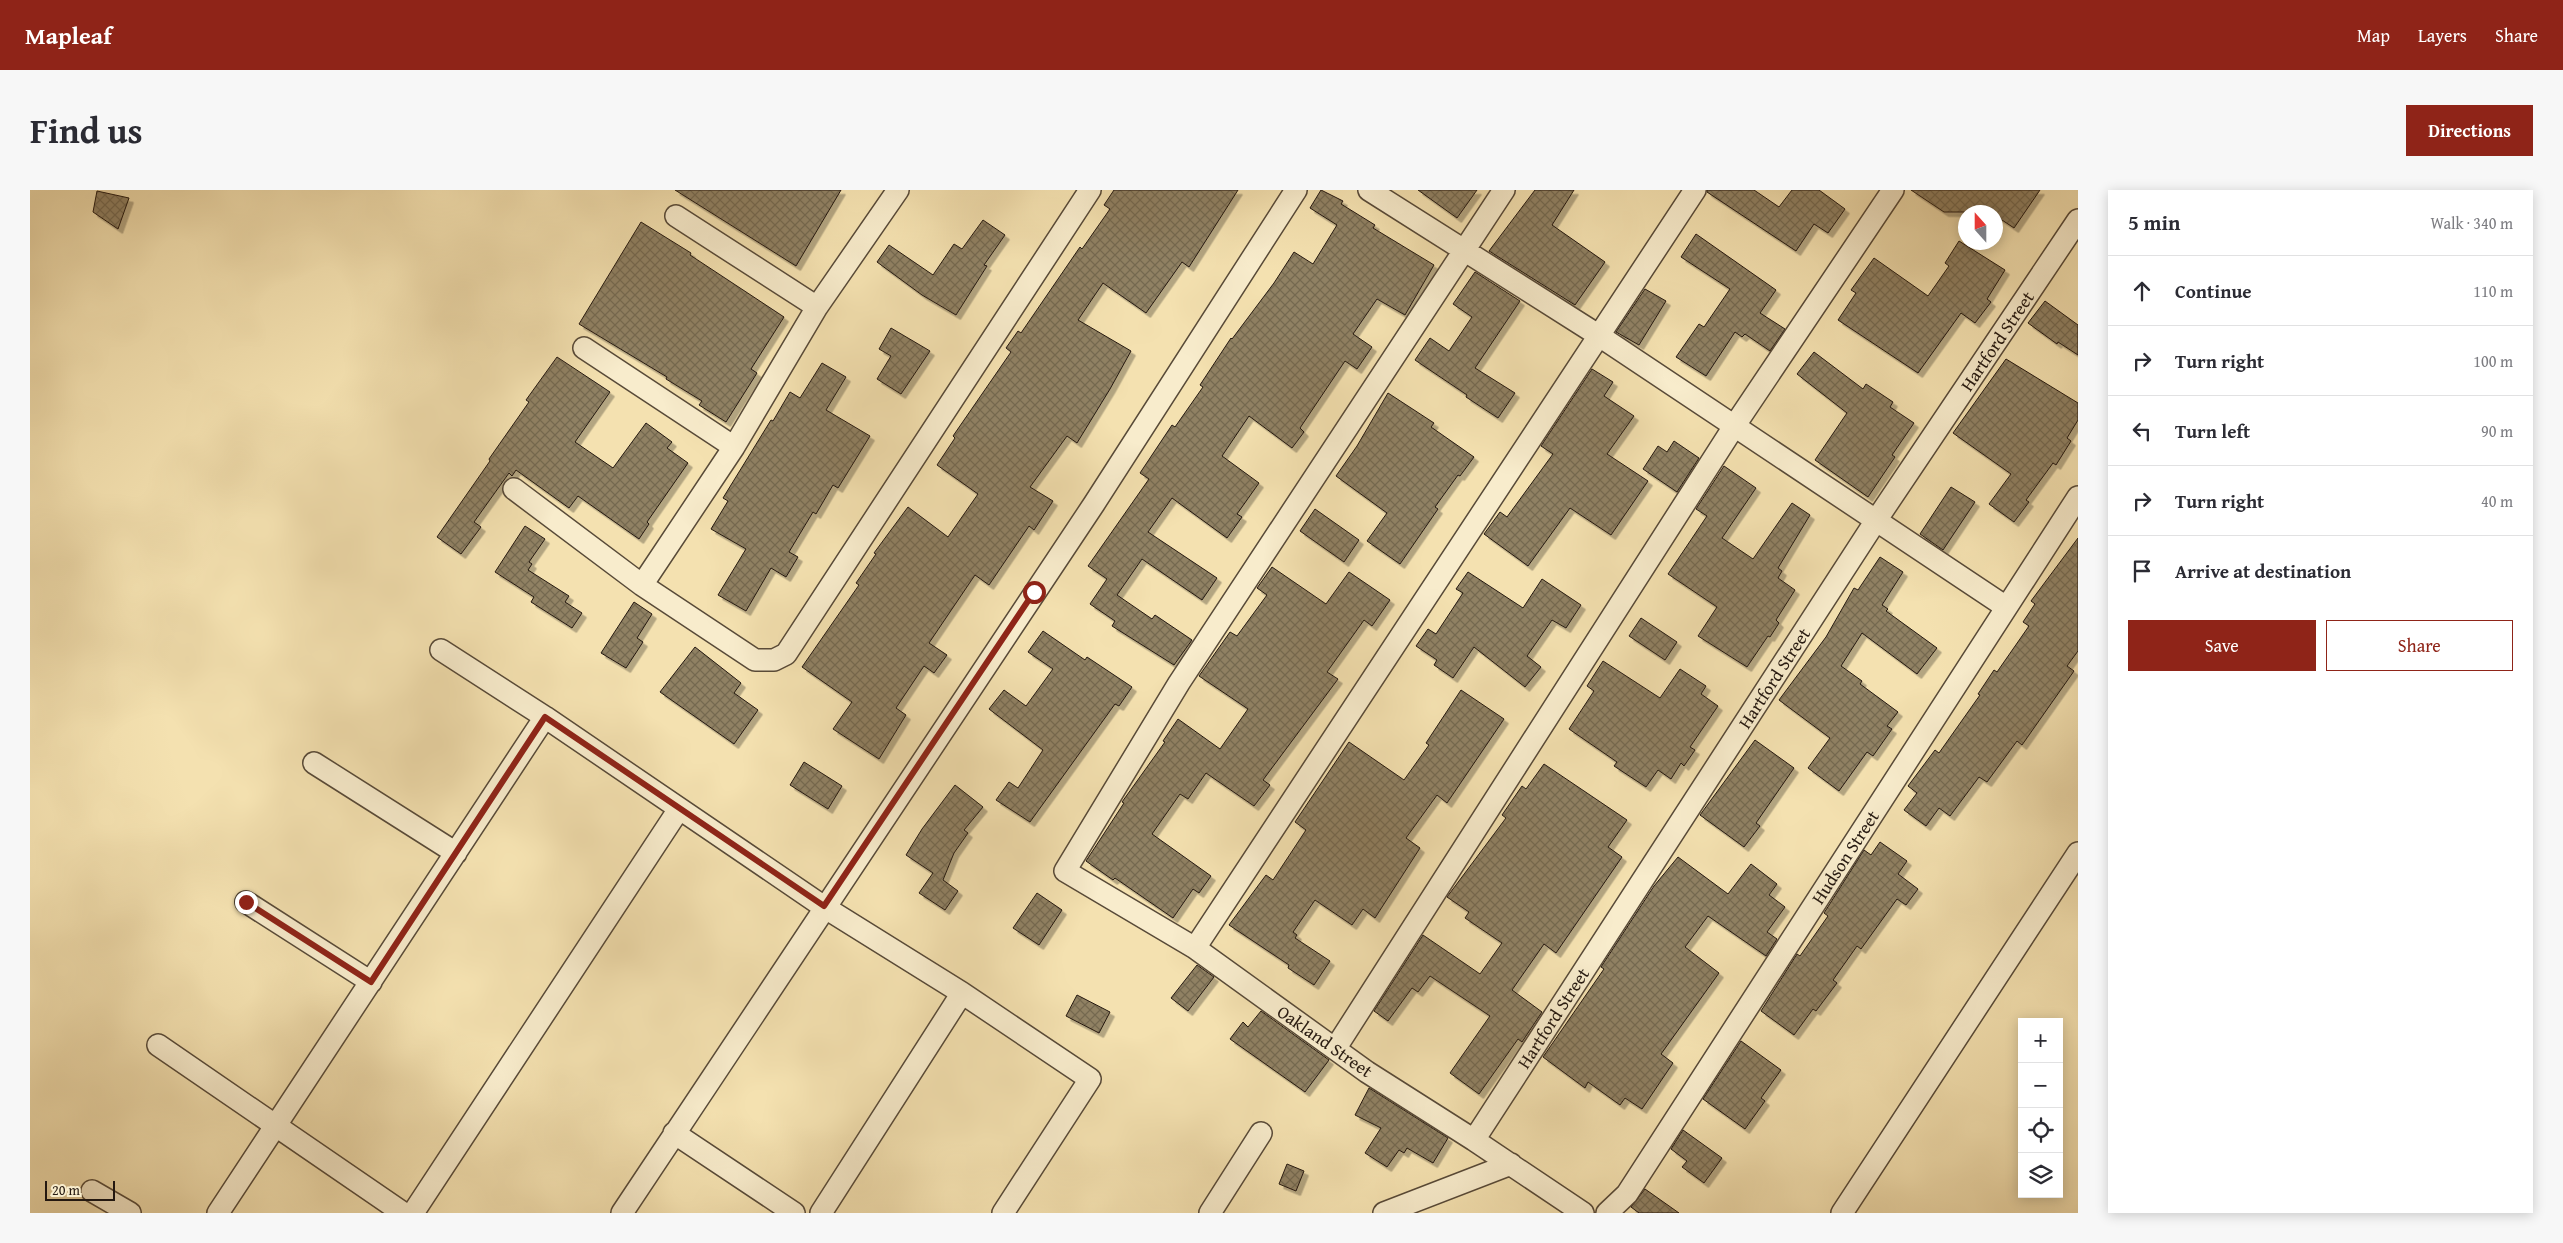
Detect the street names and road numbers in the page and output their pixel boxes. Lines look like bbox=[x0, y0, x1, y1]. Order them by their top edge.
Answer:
street label: Hartford Street bbox=[1954, 285, 2041, 396]
street label: Hartford Street bbox=[1731, 622, 1817, 734]
street label: Hudson Street bbox=[1804, 804, 1886, 909]
street label: Hartford Street bbox=[1510, 962, 1596, 1074]
street label: Oakland Street bbox=[1272, 998, 1379, 1084]

